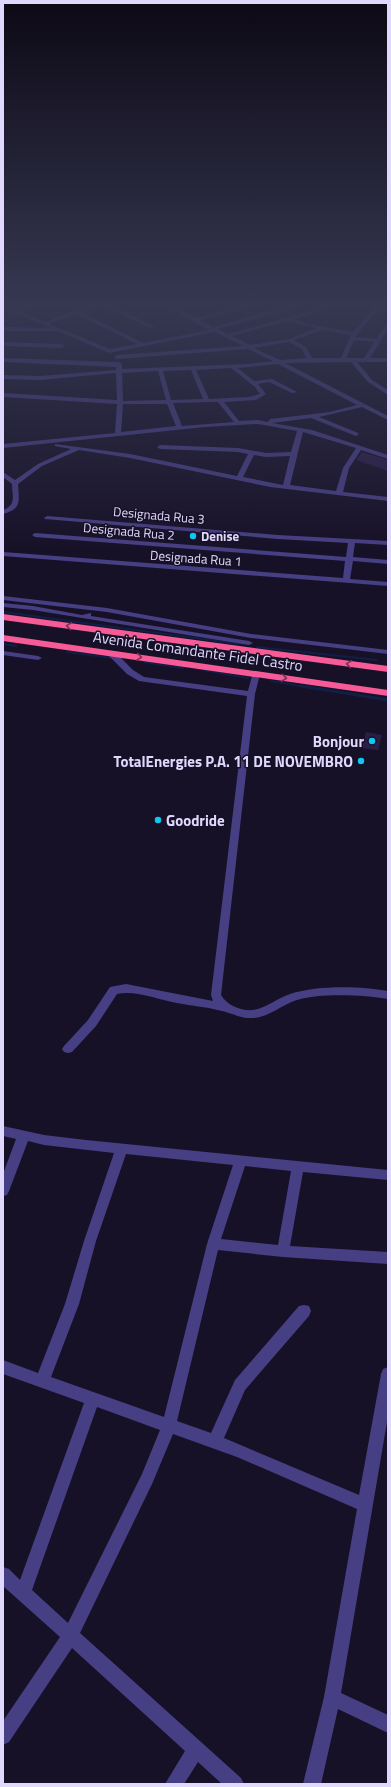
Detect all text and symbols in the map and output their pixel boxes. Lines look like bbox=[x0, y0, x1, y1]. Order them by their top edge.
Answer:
street label: Designada Rua 3 bbox=[112, 501, 206, 529]
street label: Designada Rua 2 bbox=[82, 517, 176, 545]
place label: Denise bbox=[201, 526, 240, 546]
marker: Denise bbox=[188, 531, 198, 541]
street label: Designada Rua 1 bbox=[150, 545, 242, 571]
one-way arrow bbox=[66, 622, 72, 631]
street label: Avenida Comandante Fidel Castro bbox=[92, 625, 304, 677]
one-way arrow bbox=[136, 652, 142, 661]
one-way arrow bbox=[346, 660, 352, 669]
one-way arrow bbox=[281, 673, 287, 682]
place label: Bonjour bbox=[313, 730, 364, 753]
marker: Bonjour bbox=[367, 736, 377, 746]
place label: TotalEnergies P.A. 11 DE NOVEMBRO bbox=[114, 750, 353, 773]
marker: TotalEnergies P.A. 11 DE NOVEMBRO bbox=[356, 756, 366, 766]
place label: Goodride bbox=[166, 809, 225, 832]
marker: Goodride bbox=[153, 815, 163, 825]

